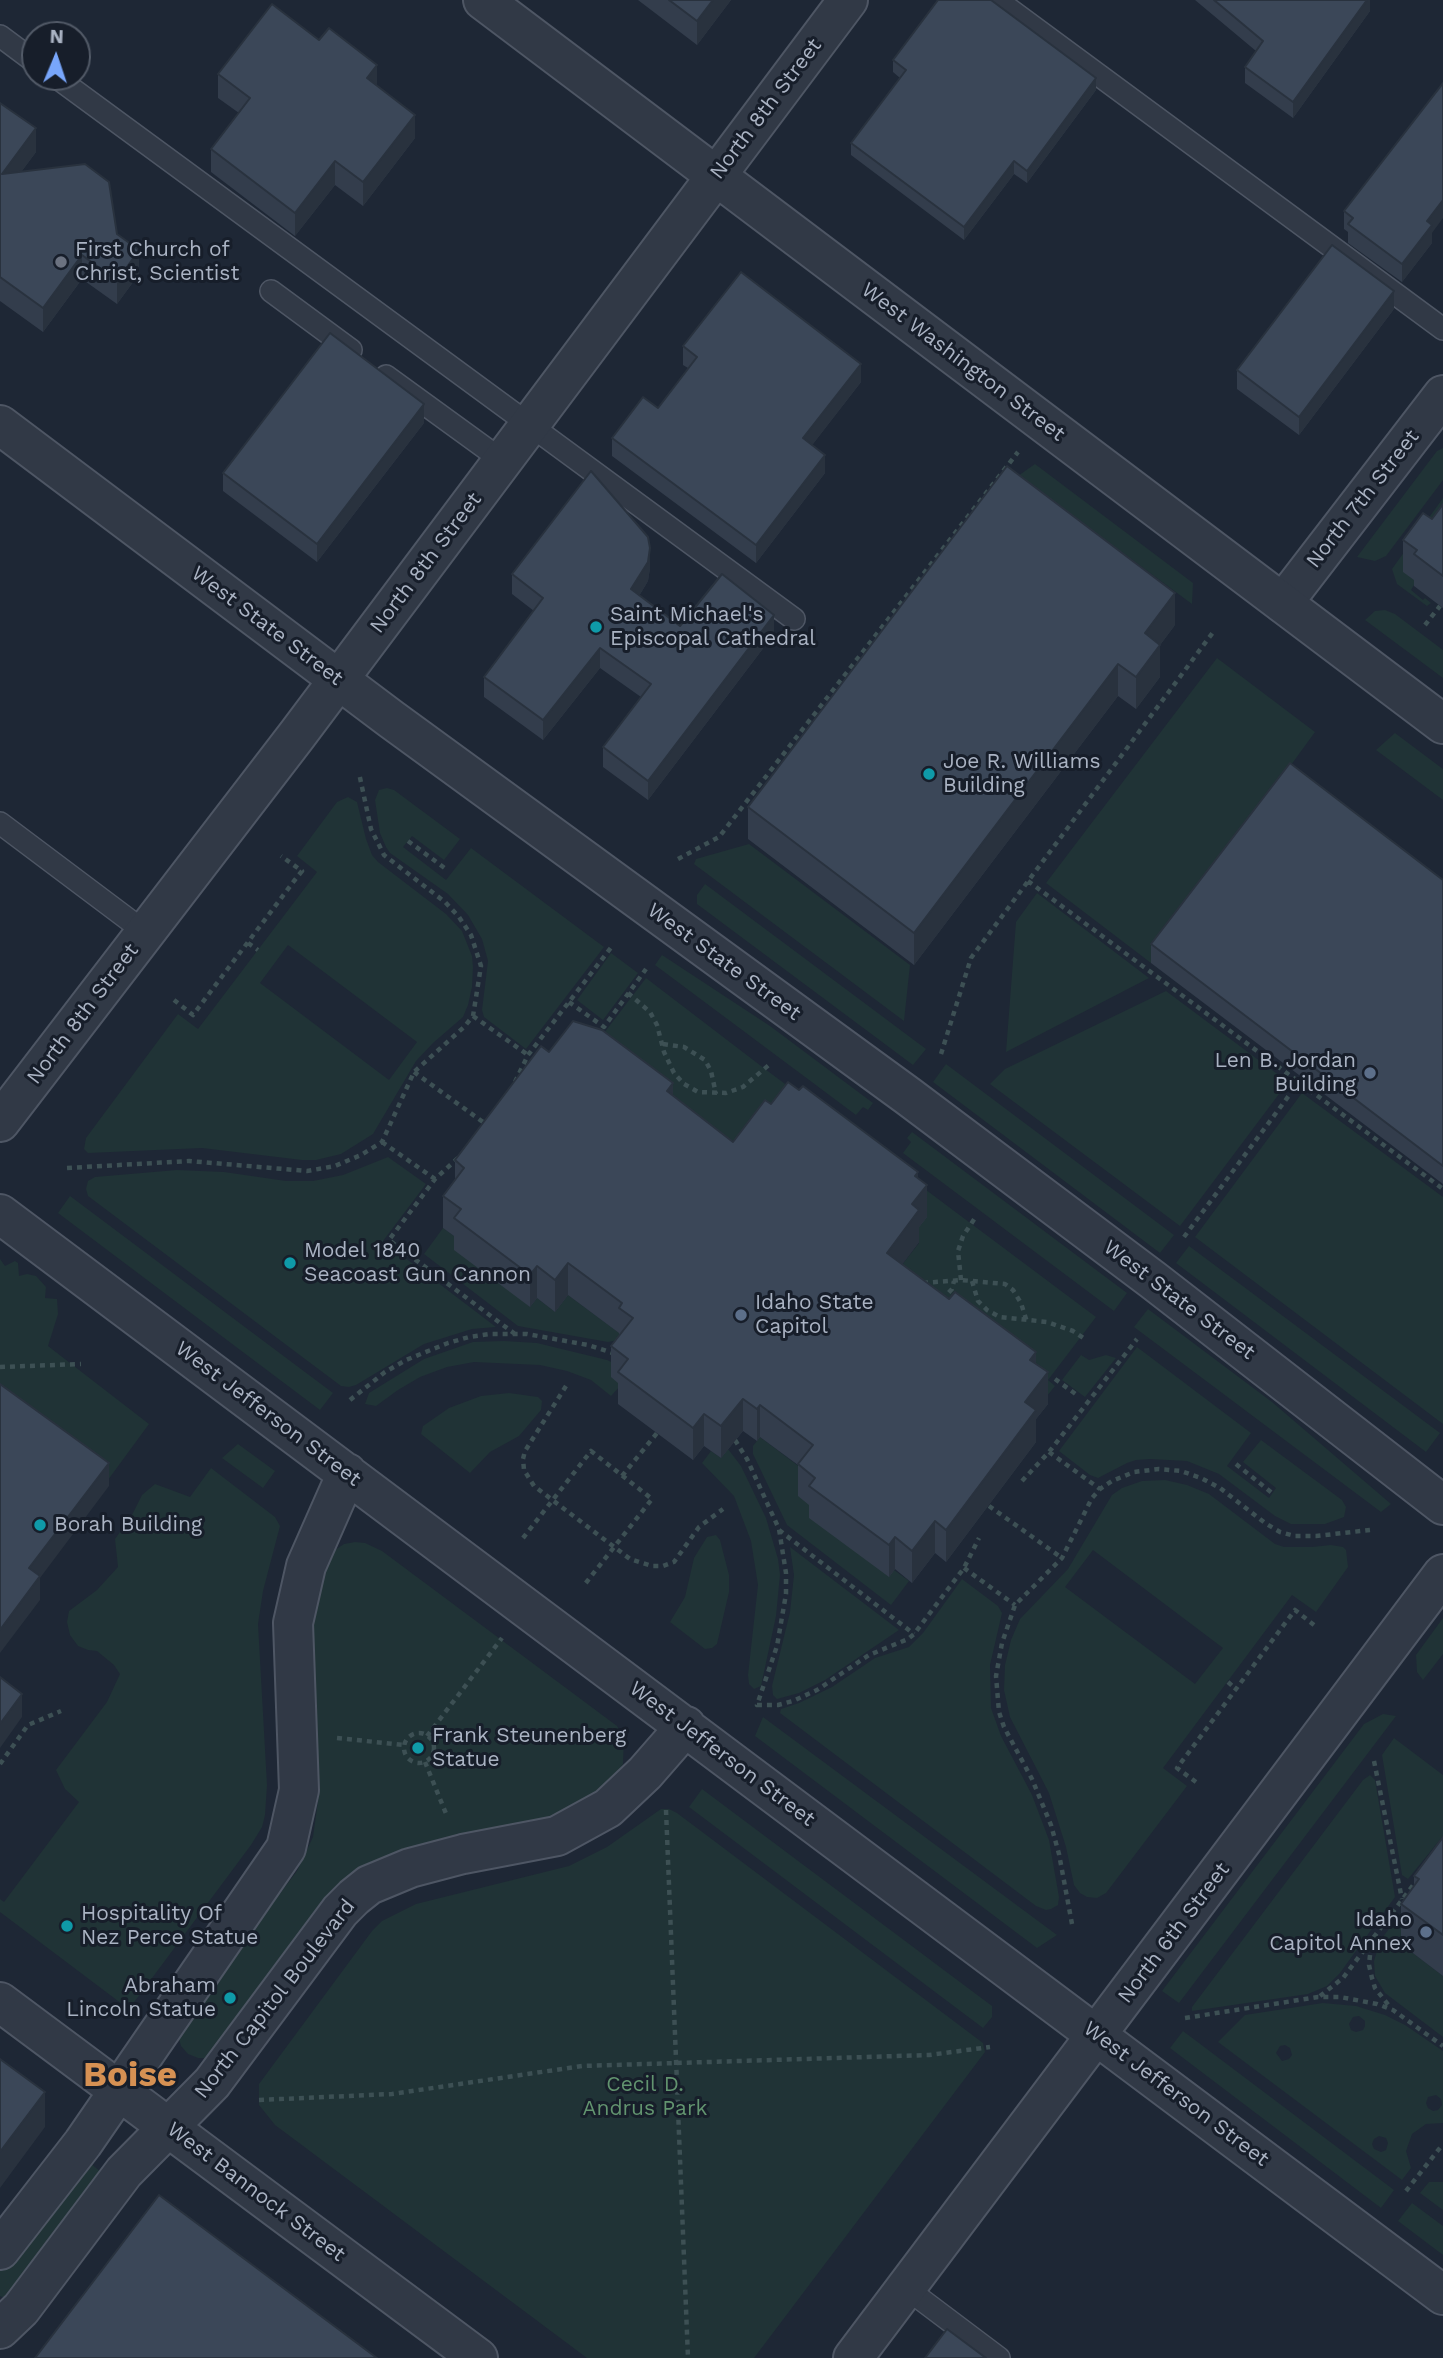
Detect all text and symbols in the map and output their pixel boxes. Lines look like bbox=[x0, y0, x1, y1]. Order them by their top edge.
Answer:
north arrow bbox=[21, 21, 91, 91]
text: N bbox=[49, 25, 64, 48]
street label: North 8th Street bbox=[705, 34, 827, 184]
place label: First Church of Christ, Scientist bbox=[75, 237, 239, 287]
marker: First Church of Christ, Scientist bbox=[53, 254, 69, 270]
street label: West Washington Street bbox=[856, 277, 1070, 447]
street label: North 7th Street bbox=[1301, 425, 1425, 573]
street label: North 8th Street bbox=[365, 488, 487, 638]
street label: West State Street bbox=[186, 561, 348, 691]
place label: Saint Michael's Episcopal Cathedral bbox=[610, 602, 816, 652]
marker: Saint Michael's Episcopal Cathedral bbox=[588, 619, 604, 635]
place label: Joe R. Williams Building bbox=[943, 749, 1100, 799]
marker: Joe R. Williams Building bbox=[921, 766, 937, 782]
street label: West State Street bbox=[642, 898, 806, 1026]
street label: North 8th Street bbox=[22, 939, 144, 1089]
place label: Len B. Jordan Building bbox=[1214, 1048, 1356, 1098]
marker: Len B. Jordan Building bbox=[1362, 1065, 1378, 1081]
street label: West State Street bbox=[1098, 1235, 1260, 1365]
place label: Model 1840 Seacoast Gun Cannon bbox=[304, 1238, 531, 1288]
marker: Model 1840 Seacoast Gun Cannon bbox=[282, 1255, 298, 1271]
place label: Idaho State Capitol bbox=[755, 1290, 874, 1340]
marker: Idaho State Capitol bbox=[733, 1307, 749, 1323]
street label: West Jefferson Street bbox=[170, 1336, 366, 1492]
place label: Borah Building bbox=[54, 1512, 202, 1538]
marker: Borah Building bbox=[32, 1517, 48, 1533]
street label: West Jefferson Street bbox=[624, 1676, 820, 1832]
place label: Frank Steunenberg Statue bbox=[432, 1723, 626, 1773]
marker: Frank Steunenberg Statue bbox=[410, 1740, 426, 1756]
street label: North 6th Street bbox=[1113, 1858, 1235, 2008]
street label: North Capitol Boulevard bbox=[189, 1894, 361, 2104]
place label: Hospitality Of Nez Perce Statue bbox=[81, 1901, 258, 1951]
place label: Idaho Capitol Annex bbox=[1269, 1907, 1412, 1957]
marker: Hospitality Of Nez Perce Statue bbox=[59, 1918, 75, 1934]
marker: Idaho Capitol Annex bbox=[1418, 1924, 1434, 1940]
place label: Abraham Lincoln Statue bbox=[66, 1973, 216, 2023]
marker: Abraham Lincoln Statue bbox=[222, 1990, 238, 2006]
street label: West Jefferson Street bbox=[1078, 2016, 1274, 2172]
district label: Boise bbox=[83, 2055, 177, 2097]
park label: Cecil D. Andrus Park bbox=[583, 2072, 707, 2122]
street label: West Bannock Street bbox=[162, 2117, 350, 2267]

